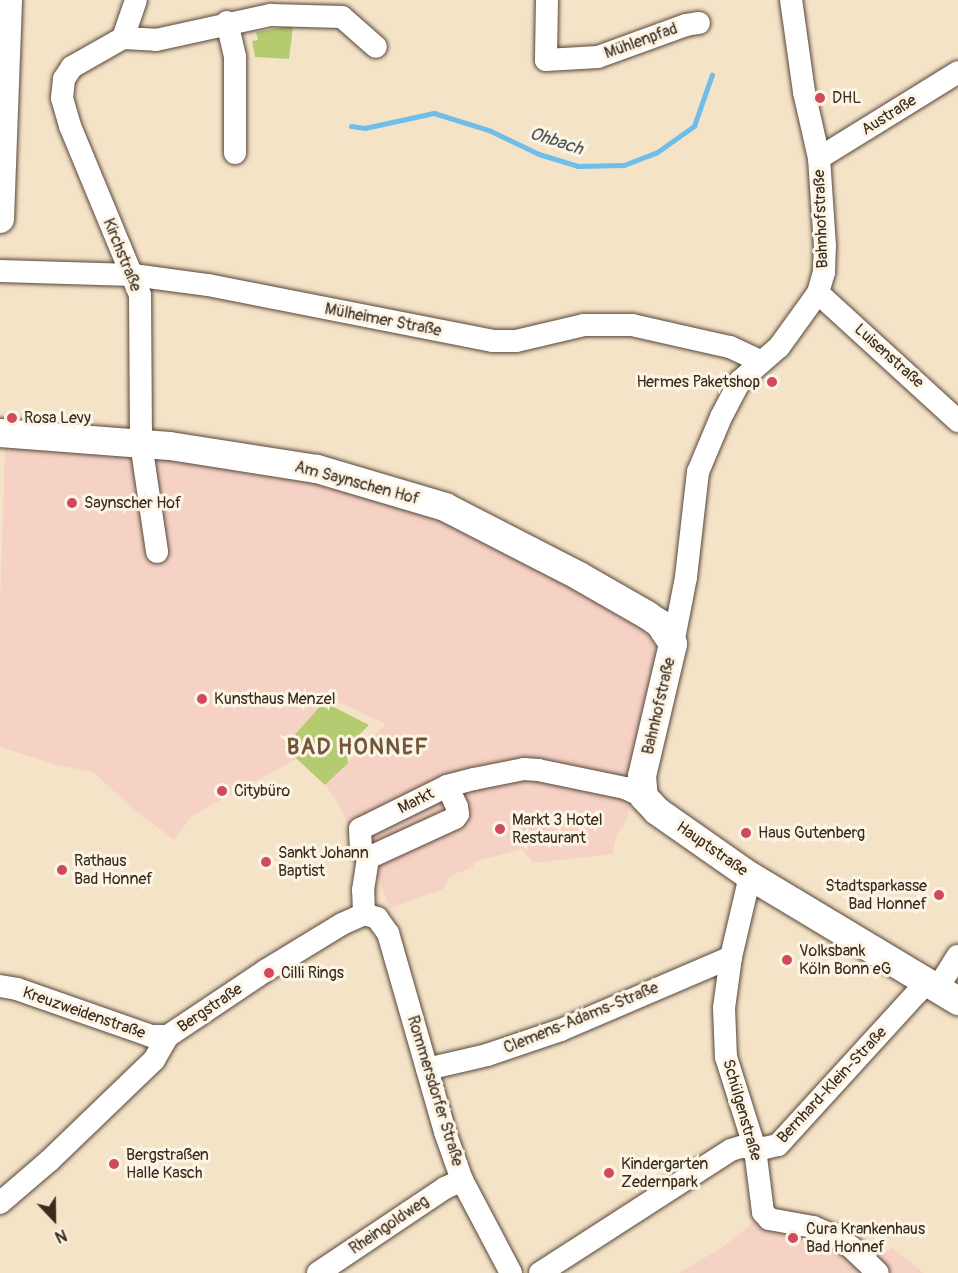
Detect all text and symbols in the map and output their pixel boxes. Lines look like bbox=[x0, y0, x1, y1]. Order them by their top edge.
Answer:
street label: Mühlenpfad bbox=[602, 19, 680, 63]
place label: DHL bbox=[832, 88, 861, 108]
marker: DHL bbox=[813, 91, 827, 105]
street label: Austraße bbox=[858, 91, 920, 139]
water label: Ohbach bbox=[527, 123, 585, 161]
street label: Bahnhofstraße bbox=[810, 169, 832, 269]
street label: Kirchstraße bbox=[99, 216, 145, 294]
street label: Mülheimer Straße bbox=[323, 299, 443, 341]
street label: Luisenstraße bbox=[850, 320, 928, 392]
place label: Hermes Paketshop bbox=[637, 372, 760, 392]
marker: Hermes Paketshop bbox=[765, 375, 779, 389]
place label: Rosa Levy bbox=[24, 408, 91, 428]
marker: Rosa Levy bbox=[5, 411, 19, 425]
street label: Am Saynschen Hof bbox=[293, 457, 421, 509]
place label: Saynscher Hof bbox=[84, 493, 181, 513]
marker: Saynscher Hof bbox=[65, 496, 79, 510]
street label: Bahnhofstraße bbox=[639, 656, 679, 756]
place label: Kunsthaus Menzel bbox=[214, 689, 336, 709]
marker: Kunsthaus Menzel bbox=[195, 692, 209, 706]
district label: BAD HONNEF bbox=[287, 735, 429, 761]
place label: Citybüro bbox=[234, 781, 290, 801]
marker: Citybüro bbox=[215, 784, 229, 798]
street label: Markt bbox=[395, 784, 437, 818]
place label: Markt 3 Hotel Restaurant bbox=[512, 810, 603, 848]
street label: Hauptstraße bbox=[673, 817, 751, 881]
marker: Markt 3 Hotel Restaurant bbox=[493, 822, 507, 836]
place label: Haus Gutenberg bbox=[758, 823, 865, 843]
marker: Haus Gutenberg bbox=[739, 826, 753, 840]
place label: Sankt Johann Baptist bbox=[278, 843, 369, 881]
place label: Rathaus Bad Honnef bbox=[74, 851, 153, 889]
marker: Sankt Johann Baptist bbox=[259, 855, 273, 869]
marker: Rathaus Bad Honnef bbox=[55, 863, 69, 877]
place label: Stadtsparkasse Bad Honnef bbox=[825, 876, 927, 914]
marker: Stadtsparkasse Bad Honnef bbox=[932, 888, 946, 902]
place label: Volksbank Köln Bonn eG bbox=[799, 941, 891, 979]
marker: Volksbank Köln Bonn eG bbox=[780, 953, 794, 967]
place label: Cilli Rings bbox=[281, 963, 344, 983]
marker: Cilli Rings bbox=[262, 966, 276, 980]
street label: Clemens-Adams-Straße bbox=[501, 978, 661, 1058]
street label: Bergstraße bbox=[174, 979, 246, 1037]
street label: Kreuzweidenstraße bbox=[20, 983, 148, 1043]
street label: Rommersdorfer Straße bbox=[403, 1013, 467, 1169]
street label: Bernhard-Klein-Straße bbox=[773, 1023, 891, 1147]
street label: Schülgenstraße bbox=[718, 1057, 766, 1163]
place label: Bergstraßen Halle Kasch bbox=[126, 1145, 209, 1183]
place label: Kindergarten Zedernpark bbox=[621, 1154, 708, 1192]
marker: Bergstraßen Halle Kasch bbox=[107, 1157, 121, 1171]
marker: Kindergarten Zedernpark bbox=[602, 1166, 616, 1180]
north arrow bbox=[24, 1189, 84, 1249]
street label: Rheingoldweg bbox=[346, 1191, 432, 1259]
place label: Cura Krankenhaus Bad Honnef bbox=[806, 1219, 925, 1257]
text: N bbox=[52, 1224, 70, 1247]
marker: Cura Krankenhaus Bad Honnef bbox=[784, 1229, 802, 1247]

